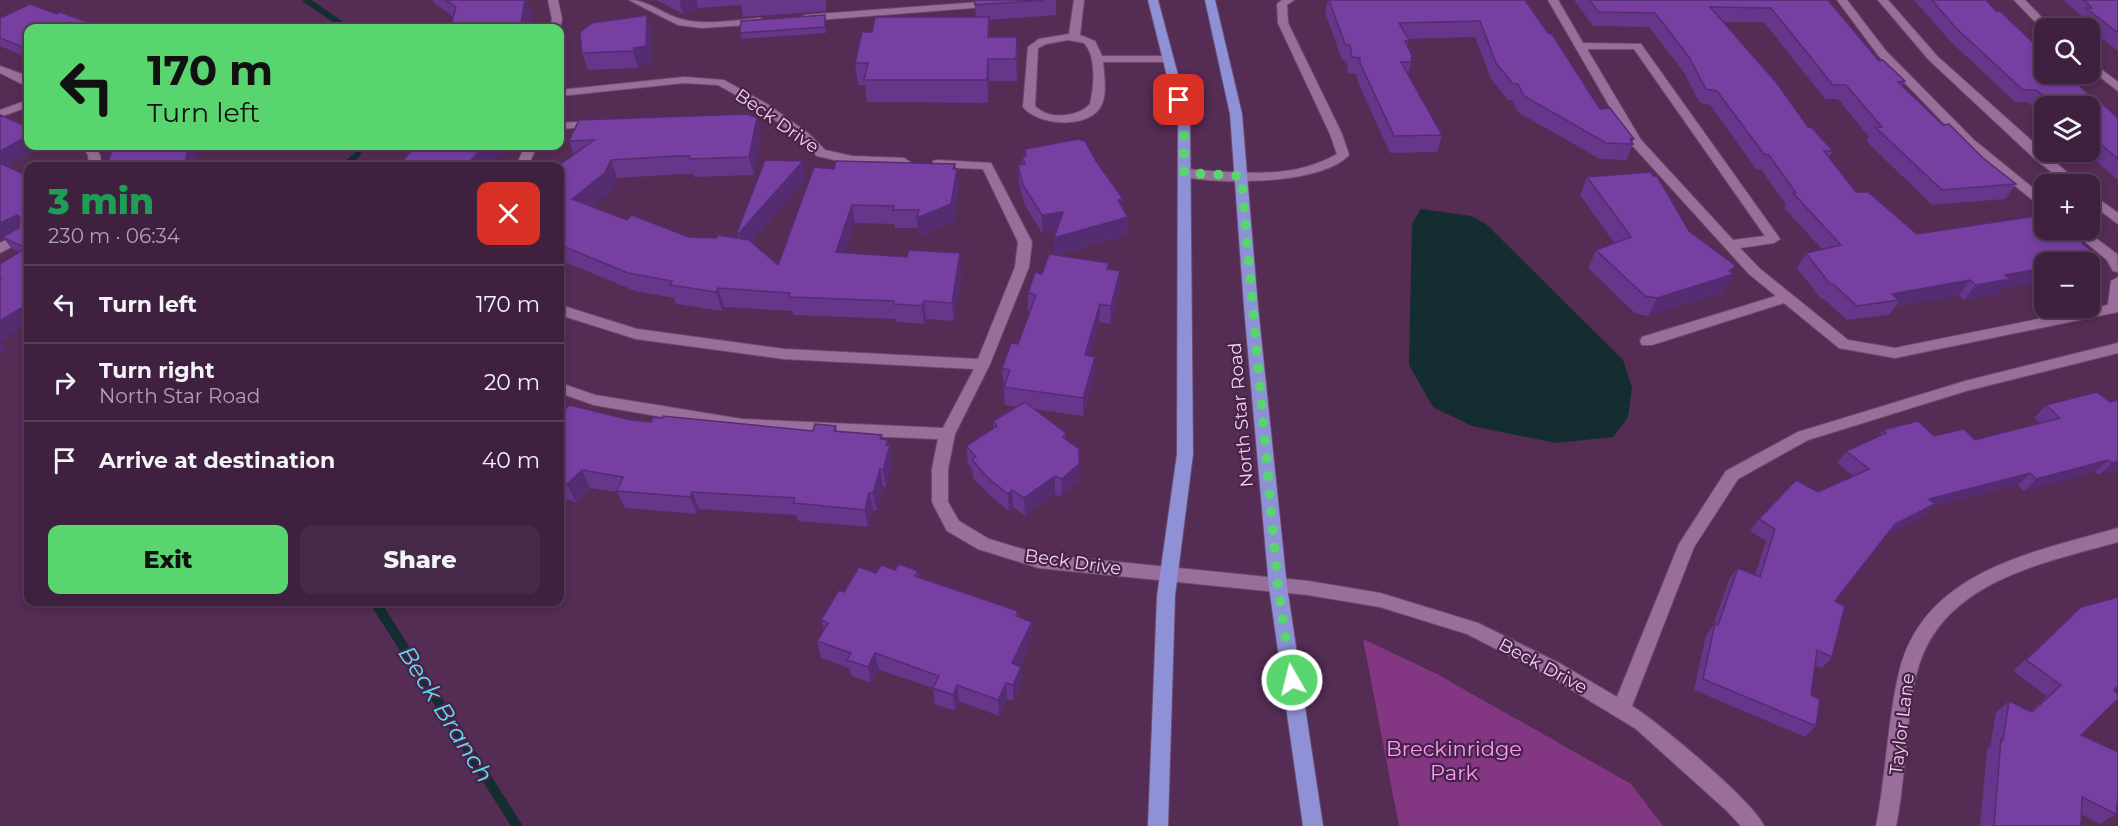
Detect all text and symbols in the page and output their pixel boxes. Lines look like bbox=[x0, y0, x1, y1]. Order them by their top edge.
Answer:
map controls bbox=[2034, 18, 2100, 318]
button: search bbox=[2034, 18, 2100, 84]
text: 170 m bbox=[147, 44, 273, 96]
icon: left bbox=[48, 48, 126, 126]
pin bbox=[1153, 74, 1204, 125]
icon: arrive bbox=[1162, 83, 1195, 116]
street label: Beck Drive bbox=[731, 84, 823, 158]
text: Turn left bbox=[147, 96, 260, 129]
button: layers bbox=[2034, 96, 2100, 162]
button: + bbox=[2034, 174, 2100, 240]
text: 3 min bbox=[48, 179, 154, 223]
button: close bbox=[477, 182, 540, 245]
text: 230 m · 06:34 bbox=[48, 224, 180, 248]
button: − bbox=[2034, 252, 2100, 318]
icon: left bbox=[48, 288, 81, 321]
text: Turn left bbox=[99, 291, 197, 318]
text: 170 m bbox=[476, 291, 540, 318]
street label: North Star Road bbox=[1224, 342, 1258, 488]
text: Turn right bbox=[99, 357, 214, 384]
icon: right bbox=[48, 366, 81, 399]
text: 20 m bbox=[484, 369, 540, 396]
text: North Star Road bbox=[99, 384, 260, 408]
icon: arrive bbox=[48, 444, 81, 477]
text: Arrive at destination bbox=[99, 447, 335, 474]
text: 40 m bbox=[482, 447, 540, 474]
button: Exit bbox=[48, 525, 288, 594]
button: Share bbox=[300, 525, 540, 594]
street label: Beck Drive bbox=[1023, 544, 1123, 580]
street label: Beck Drive bbox=[1495, 633, 1591, 699]
water label: Beck Branch bbox=[392, 640, 500, 788]
position arrow bbox=[1260, 648, 1324, 712]
street label: Taylor Lane bbox=[1885, 672, 1919, 776]
park label: Breckinridge Park bbox=[1386, 736, 1522, 785]

